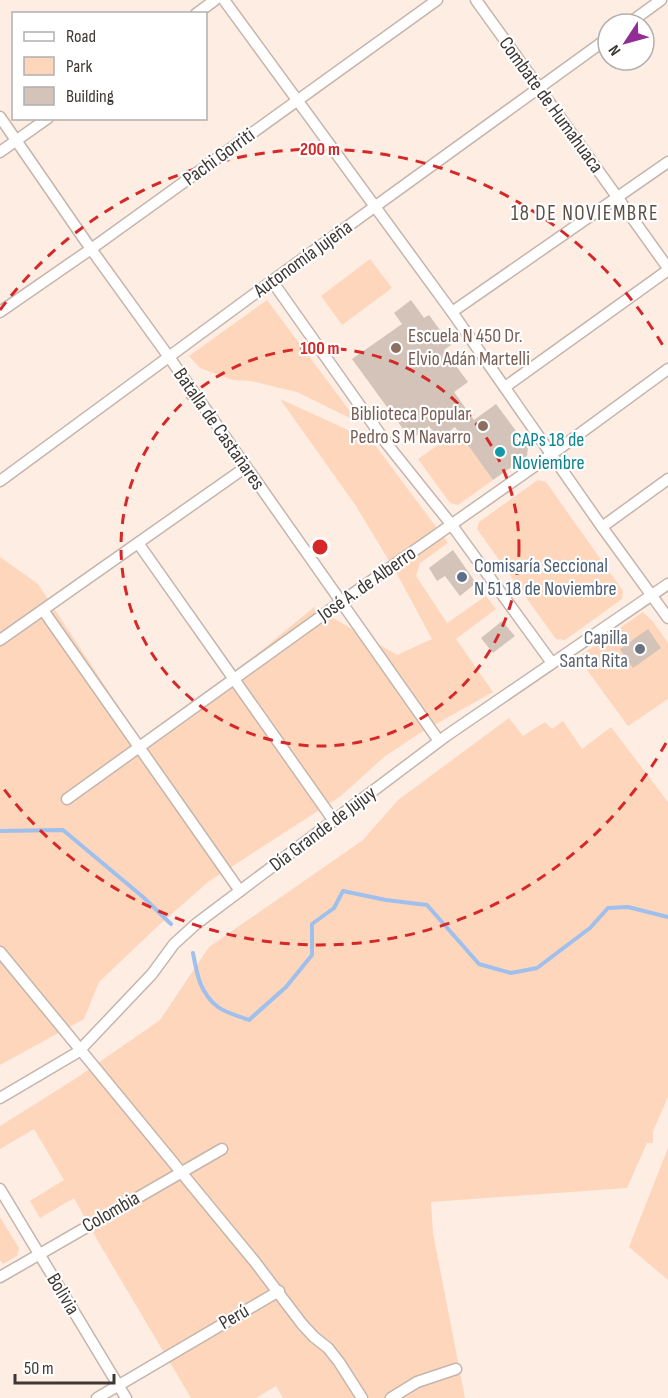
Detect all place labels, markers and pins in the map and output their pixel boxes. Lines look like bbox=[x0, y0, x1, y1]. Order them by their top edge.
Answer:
place label: Escuela N 450 Dr. Elvio Adán Martelli bbox=[408, 324, 530, 371]
marker: Escuela N 450 Dr. Elvio Adán Martelli bbox=[389, 341, 403, 355]
place label: Biblioteca Popular Pedro S M Navarro bbox=[350, 402, 471, 449]
marker: Biblioteca Popular Pedro S M Navarro bbox=[476, 419, 490, 433]
place label: CAPs 18 de Noviembre bbox=[512, 428, 584, 475]
marker: CAPs 18 de Noviembre bbox=[493, 445, 507, 459]
centre of rings bbox=[310, 537, 330, 557]
place label: Comisaría Seccional N 51 18 de Noviembre bbox=[474, 554, 617, 601]
marker: Comisaría Seccional N 51 18 de Noviembre bbox=[455, 570, 469, 584]
place label: Capilla Santa Rita bbox=[560, 626, 628, 673]
marker: Capilla Santa Rita bbox=[633, 642, 647, 656]

